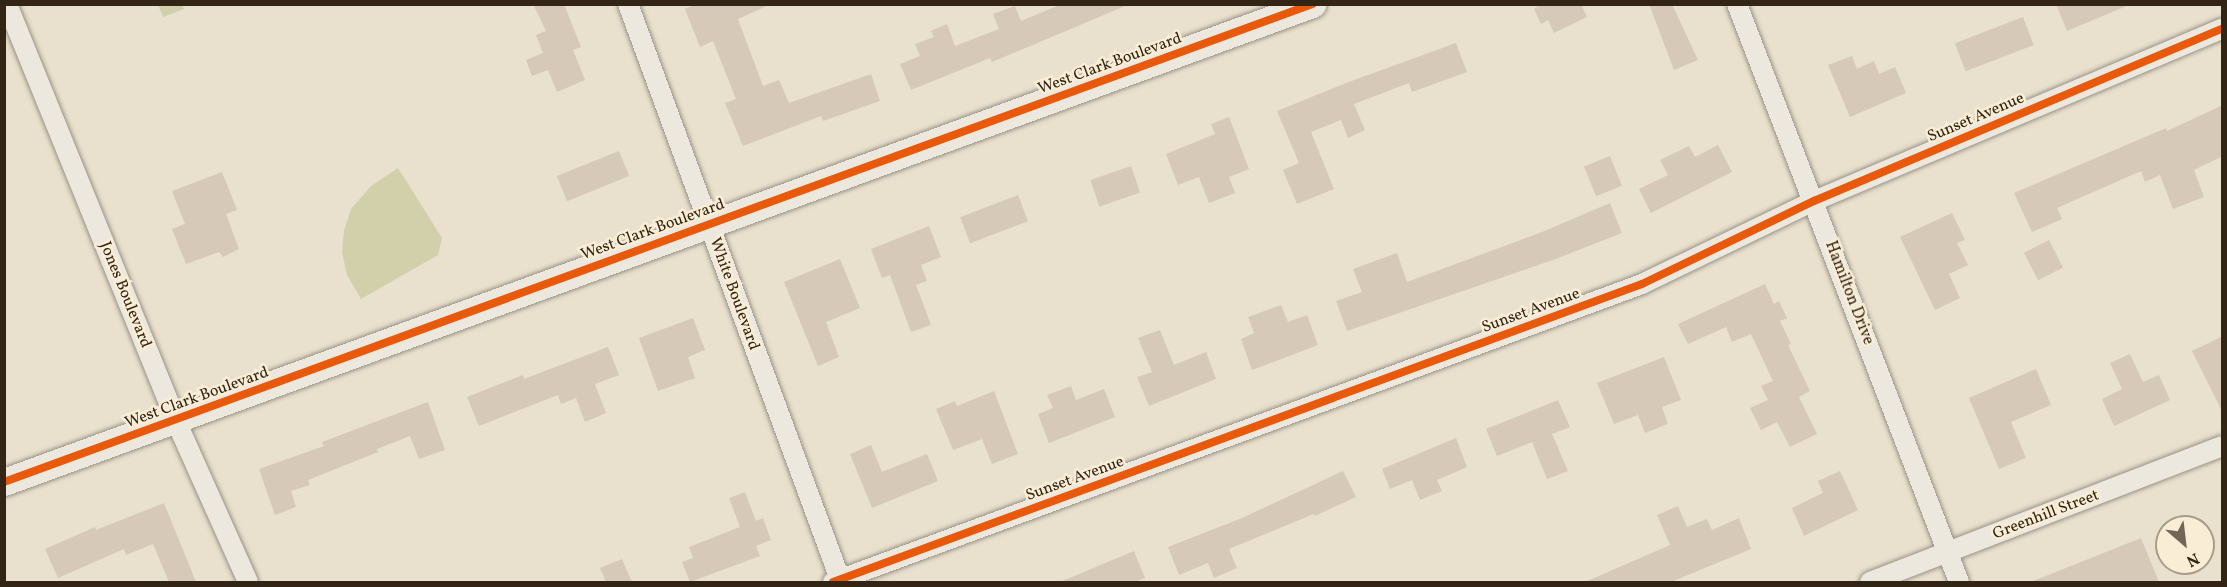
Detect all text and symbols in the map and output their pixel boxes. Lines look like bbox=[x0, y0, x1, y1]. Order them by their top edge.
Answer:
street label: West Clark Boulevard bbox=[1035, 29, 1185, 99]
street label: Sunset Avenue bbox=[1925, 89, 2027, 147]
street label: West Clark Boulevard bbox=[578, 195, 728, 265]
street label: White Boulevard bbox=[705, 235, 763, 353]
street label: Hamilton Drive bbox=[1820, 238, 1878, 348]
street label: Jones Boulevard bbox=[95, 239, 155, 351]
street label: Sunset Avenue bbox=[1479, 284, 1583, 338]
street label: West Clark Boulevard bbox=[122, 363, 272, 433]
street label: Sunset Avenue bbox=[1023, 452, 1127, 506]
street label: Greenhill Street bbox=[1990, 486, 2102, 544]
north arrow bbox=[2155, 515, 2215, 575]
text: N bbox=[2182, 547, 2203, 572]

